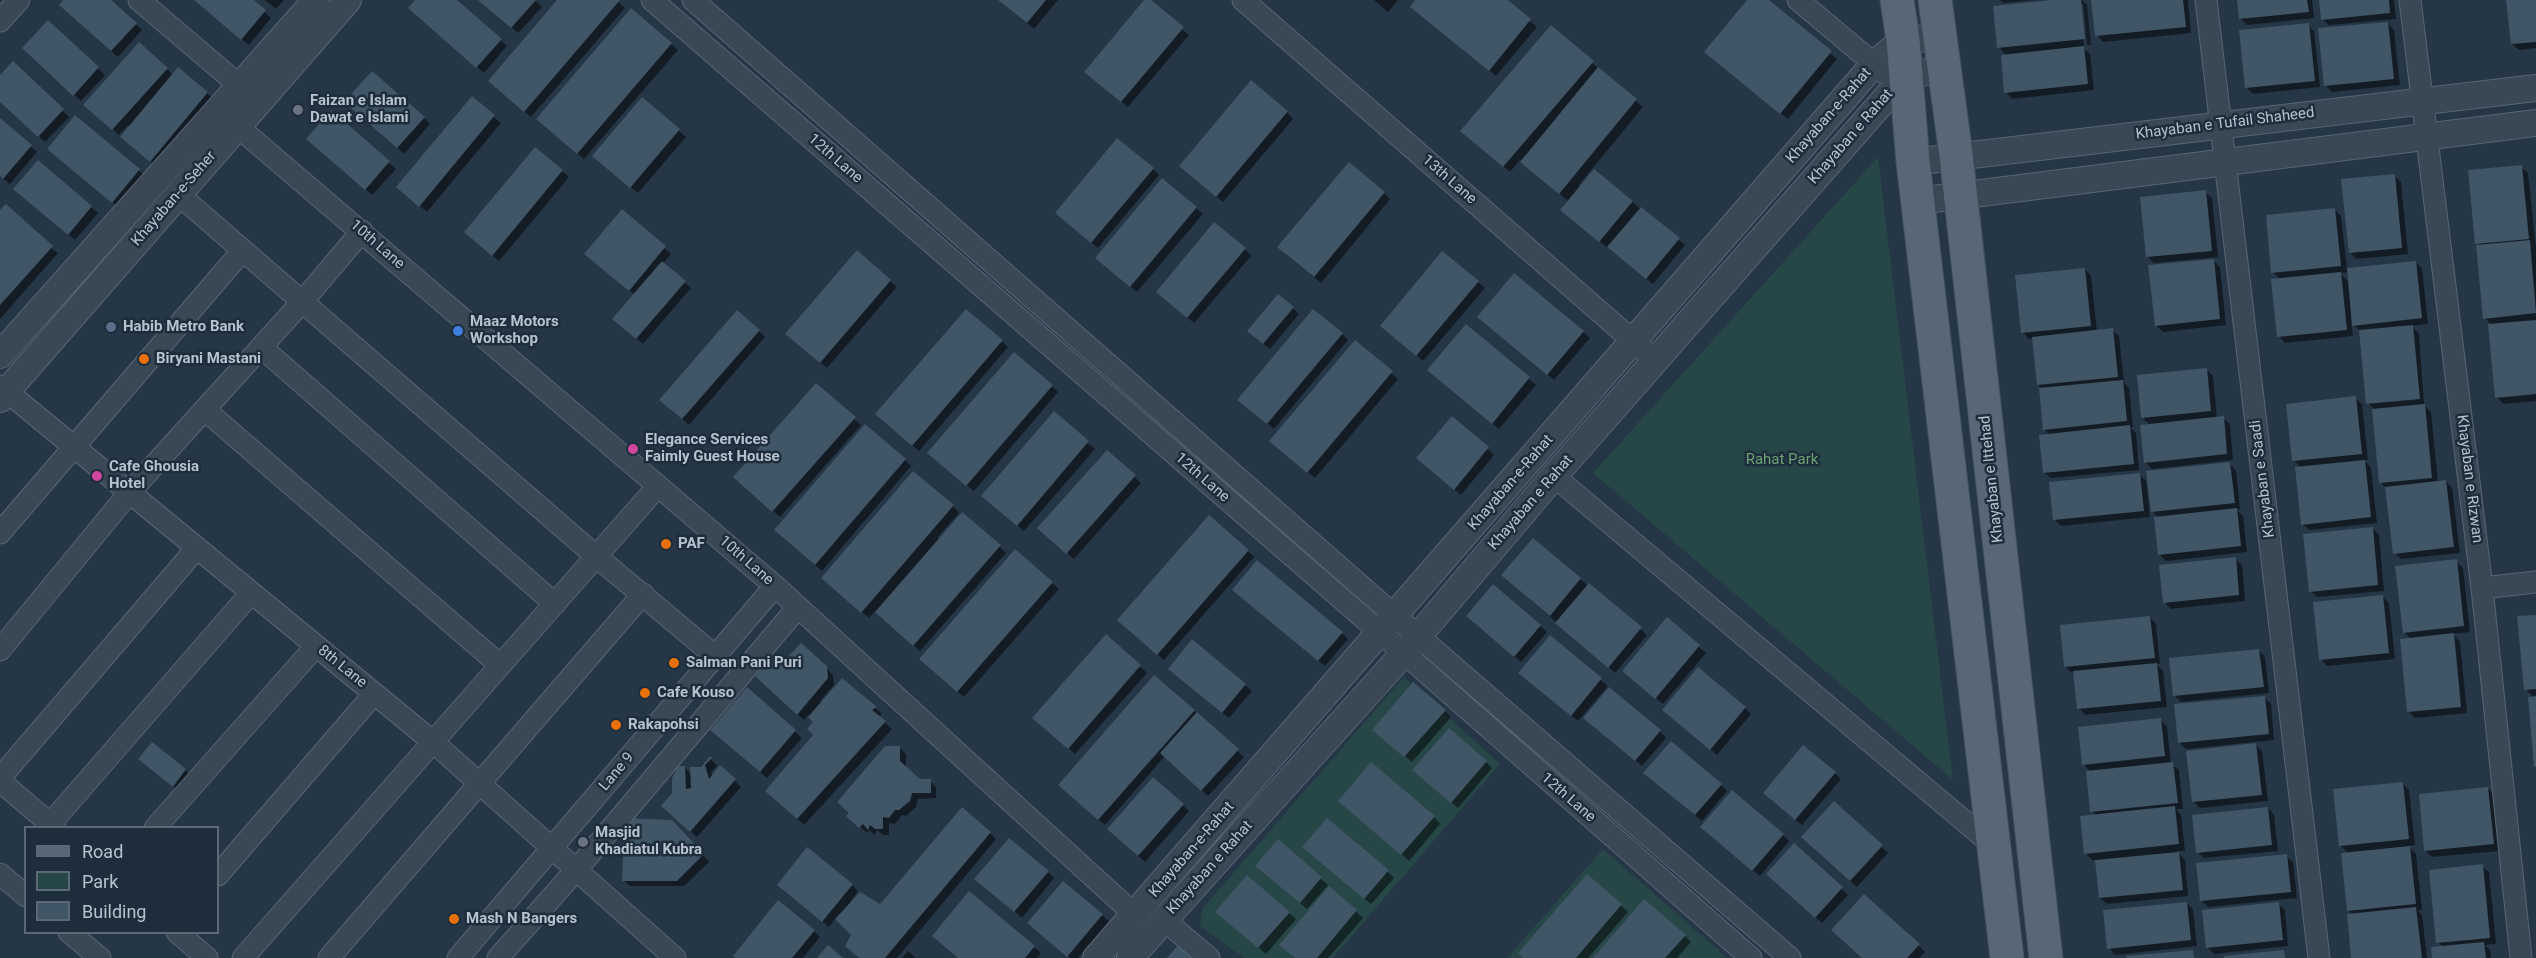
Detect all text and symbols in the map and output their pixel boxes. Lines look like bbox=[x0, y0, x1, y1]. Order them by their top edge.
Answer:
street label: Khayaban-e-Rahat bbox=[1783, 65, 1875, 167]
street label: Khayaban e Rahat bbox=[1805, 86, 1897, 188]
place label: Faizan e Islam Dawat e Islami bbox=[310, 92, 409, 127]
marker: Faizan e Islam Dawat e Islami bbox=[291, 103, 305, 117]
street label: Khayaban e Tufail Shaheed bbox=[2135, 104, 2315, 144]
street label: 12th Lane bbox=[804, 130, 866, 188]
street label: Khayaban-e-Seher bbox=[128, 148, 220, 250]
street label: 13th Lane bbox=[1418, 151, 1480, 209]
street label: 10th Lane bbox=[346, 216, 408, 274]
place label: Maaz Motors Workshop bbox=[470, 313, 559, 348]
place label: Habib Metro Bank bbox=[123, 318, 244, 336]
marker: Habib Metro Bank bbox=[104, 320, 118, 334]
marker: Maaz Motors Workshop bbox=[451, 324, 465, 338]
place label: Biryani Mastani bbox=[156, 350, 261, 368]
marker: Biryani Mastani bbox=[137, 352, 151, 366]
street label: Khayaban e Ittehad bbox=[1976, 414, 2008, 544]
street label: Khayaban e Rizwan bbox=[2452, 414, 2486, 544]
street label: Khayaban e Saadi bbox=[2247, 419, 2279, 539]
place label: Elegance Services Faimly Guest House bbox=[645, 431, 780, 466]
street label: Khayaban-e-Rahat bbox=[1465, 432, 1557, 534]
marker: Elegance Services Faimly Guest House bbox=[626, 442, 640, 456]
street label: 12th Lane bbox=[1171, 449, 1233, 507]
park label: Rahat Park bbox=[1746, 451, 1818, 469]
street label: Khayaban e Rahat bbox=[1485, 452, 1577, 554]
place label: Cafe Ghousia Hotel bbox=[109, 458, 199, 493]
marker: Cafe Ghousia Hotel bbox=[90, 469, 104, 483]
street label: 10th Lane bbox=[715, 532, 777, 590]
place label: PAF bbox=[678, 535, 705, 553]
marker: PAF bbox=[659, 537, 673, 551]
street label: 8th Lane bbox=[314, 642, 370, 692]
place label: Salman Pani Puri bbox=[686, 654, 802, 672]
marker: Salman Pani Puri bbox=[667, 656, 681, 670]
place label: Cafe Kouso bbox=[657, 684, 734, 702]
marker: Cafe Kouso bbox=[638, 686, 652, 700]
place label: Rakapohsi bbox=[628, 716, 699, 734]
marker: Rakapohsi bbox=[609, 718, 623, 732]
street label: Lane 9 bbox=[596, 749, 638, 795]
street label: 12th Lane bbox=[1537, 769, 1599, 827]
street label: Khayaban-e-Rahat bbox=[1146, 799, 1238, 901]
street label: Khayaban e Rahat bbox=[1163, 817, 1257, 919]
place label: Masjid Khadiatul Kubra bbox=[595, 824, 702, 859]
legend bbox=[24, 826, 219, 934]
marker: Masjid Khadiatul Kubra bbox=[576, 835, 590, 849]
text: Road bbox=[82, 841, 123, 862]
text: Park bbox=[82, 871, 118, 892]
text: Building bbox=[82, 901, 146, 922]
place label: Mash N Bangers bbox=[466, 910, 577, 928]
marker: Mash N Bangers bbox=[447, 912, 461, 926]

